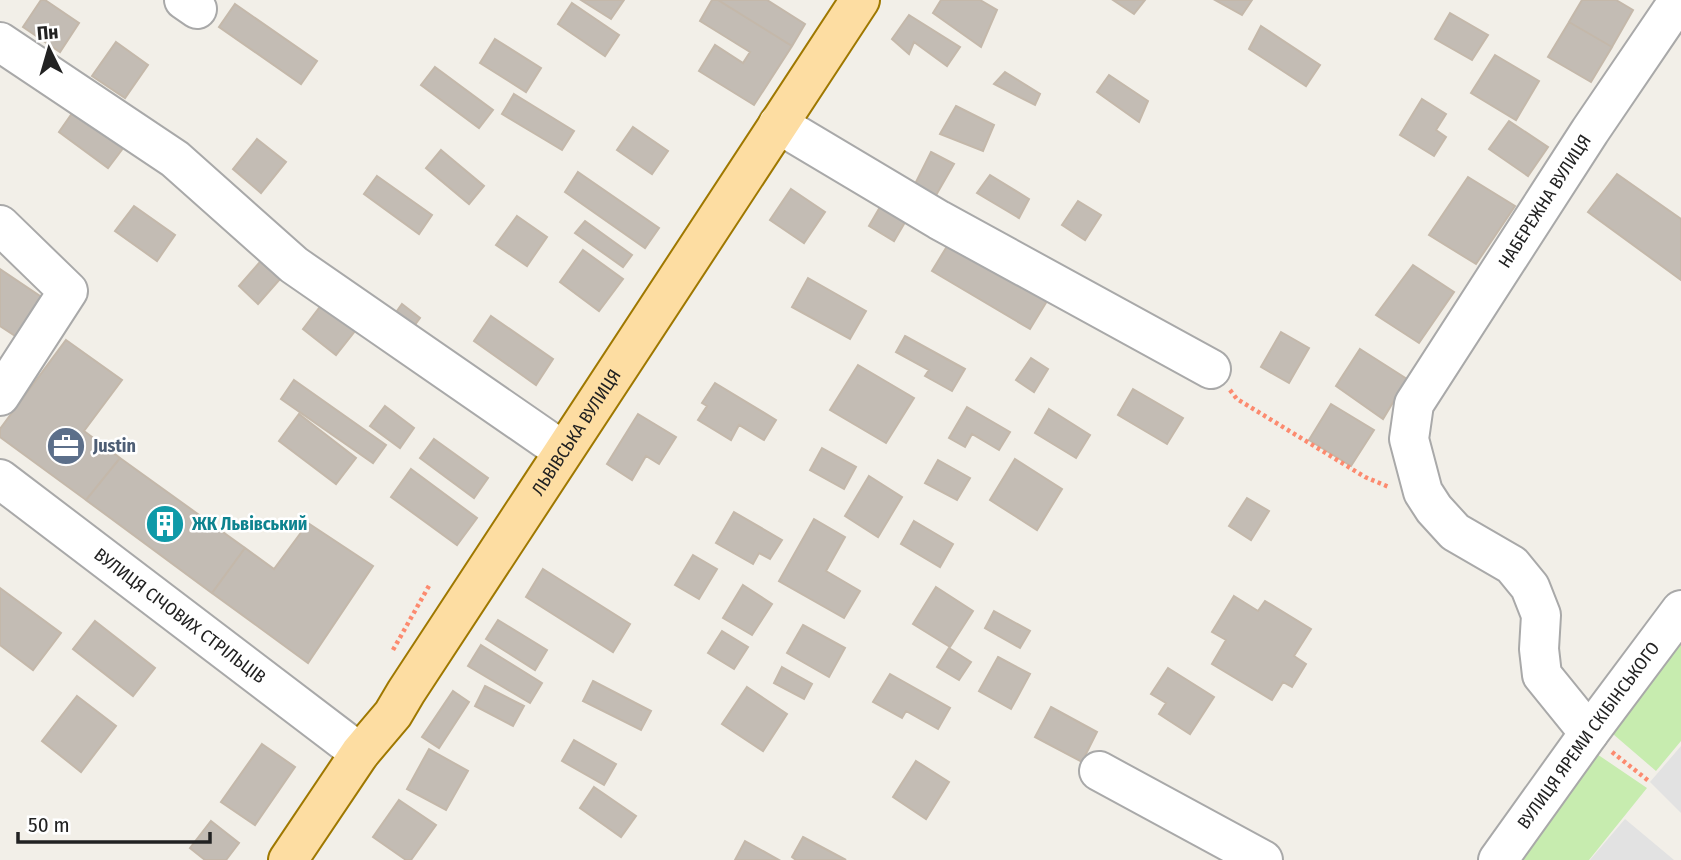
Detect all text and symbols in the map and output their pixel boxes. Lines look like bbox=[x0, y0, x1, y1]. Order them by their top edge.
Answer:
north arrow bbox=[14, 14, 84, 84]
text: Пн bbox=[36, 20, 59, 45]
street label: НАБЕРЕЖНА ВУЛИЦЯ bbox=[1494, 131, 1596, 272]
street label: ЛЬВІВСЬКА ВУЛИЦЯ bbox=[527, 365, 626, 500]
office icon: Justin bbox=[45, 425, 87, 467]
place label: Justin bbox=[92, 435, 136, 457]
building icon: ЖК Львівський bbox=[144, 503, 186, 545]
place label: ЖК Львівський bbox=[191, 513, 307, 535]
street label: ВУЛИЦЯ СІЧОВИХ СТРІЛЬЦІВ bbox=[90, 544, 270, 688]
street label: ВУЛИЦЯ ЯРЕМИ СКІБІНСЬКОГО bbox=[1513, 638, 1664, 833]
scale bar bbox=[18, 800, 210, 844]
text: 50 m bbox=[28, 812, 70, 838]

